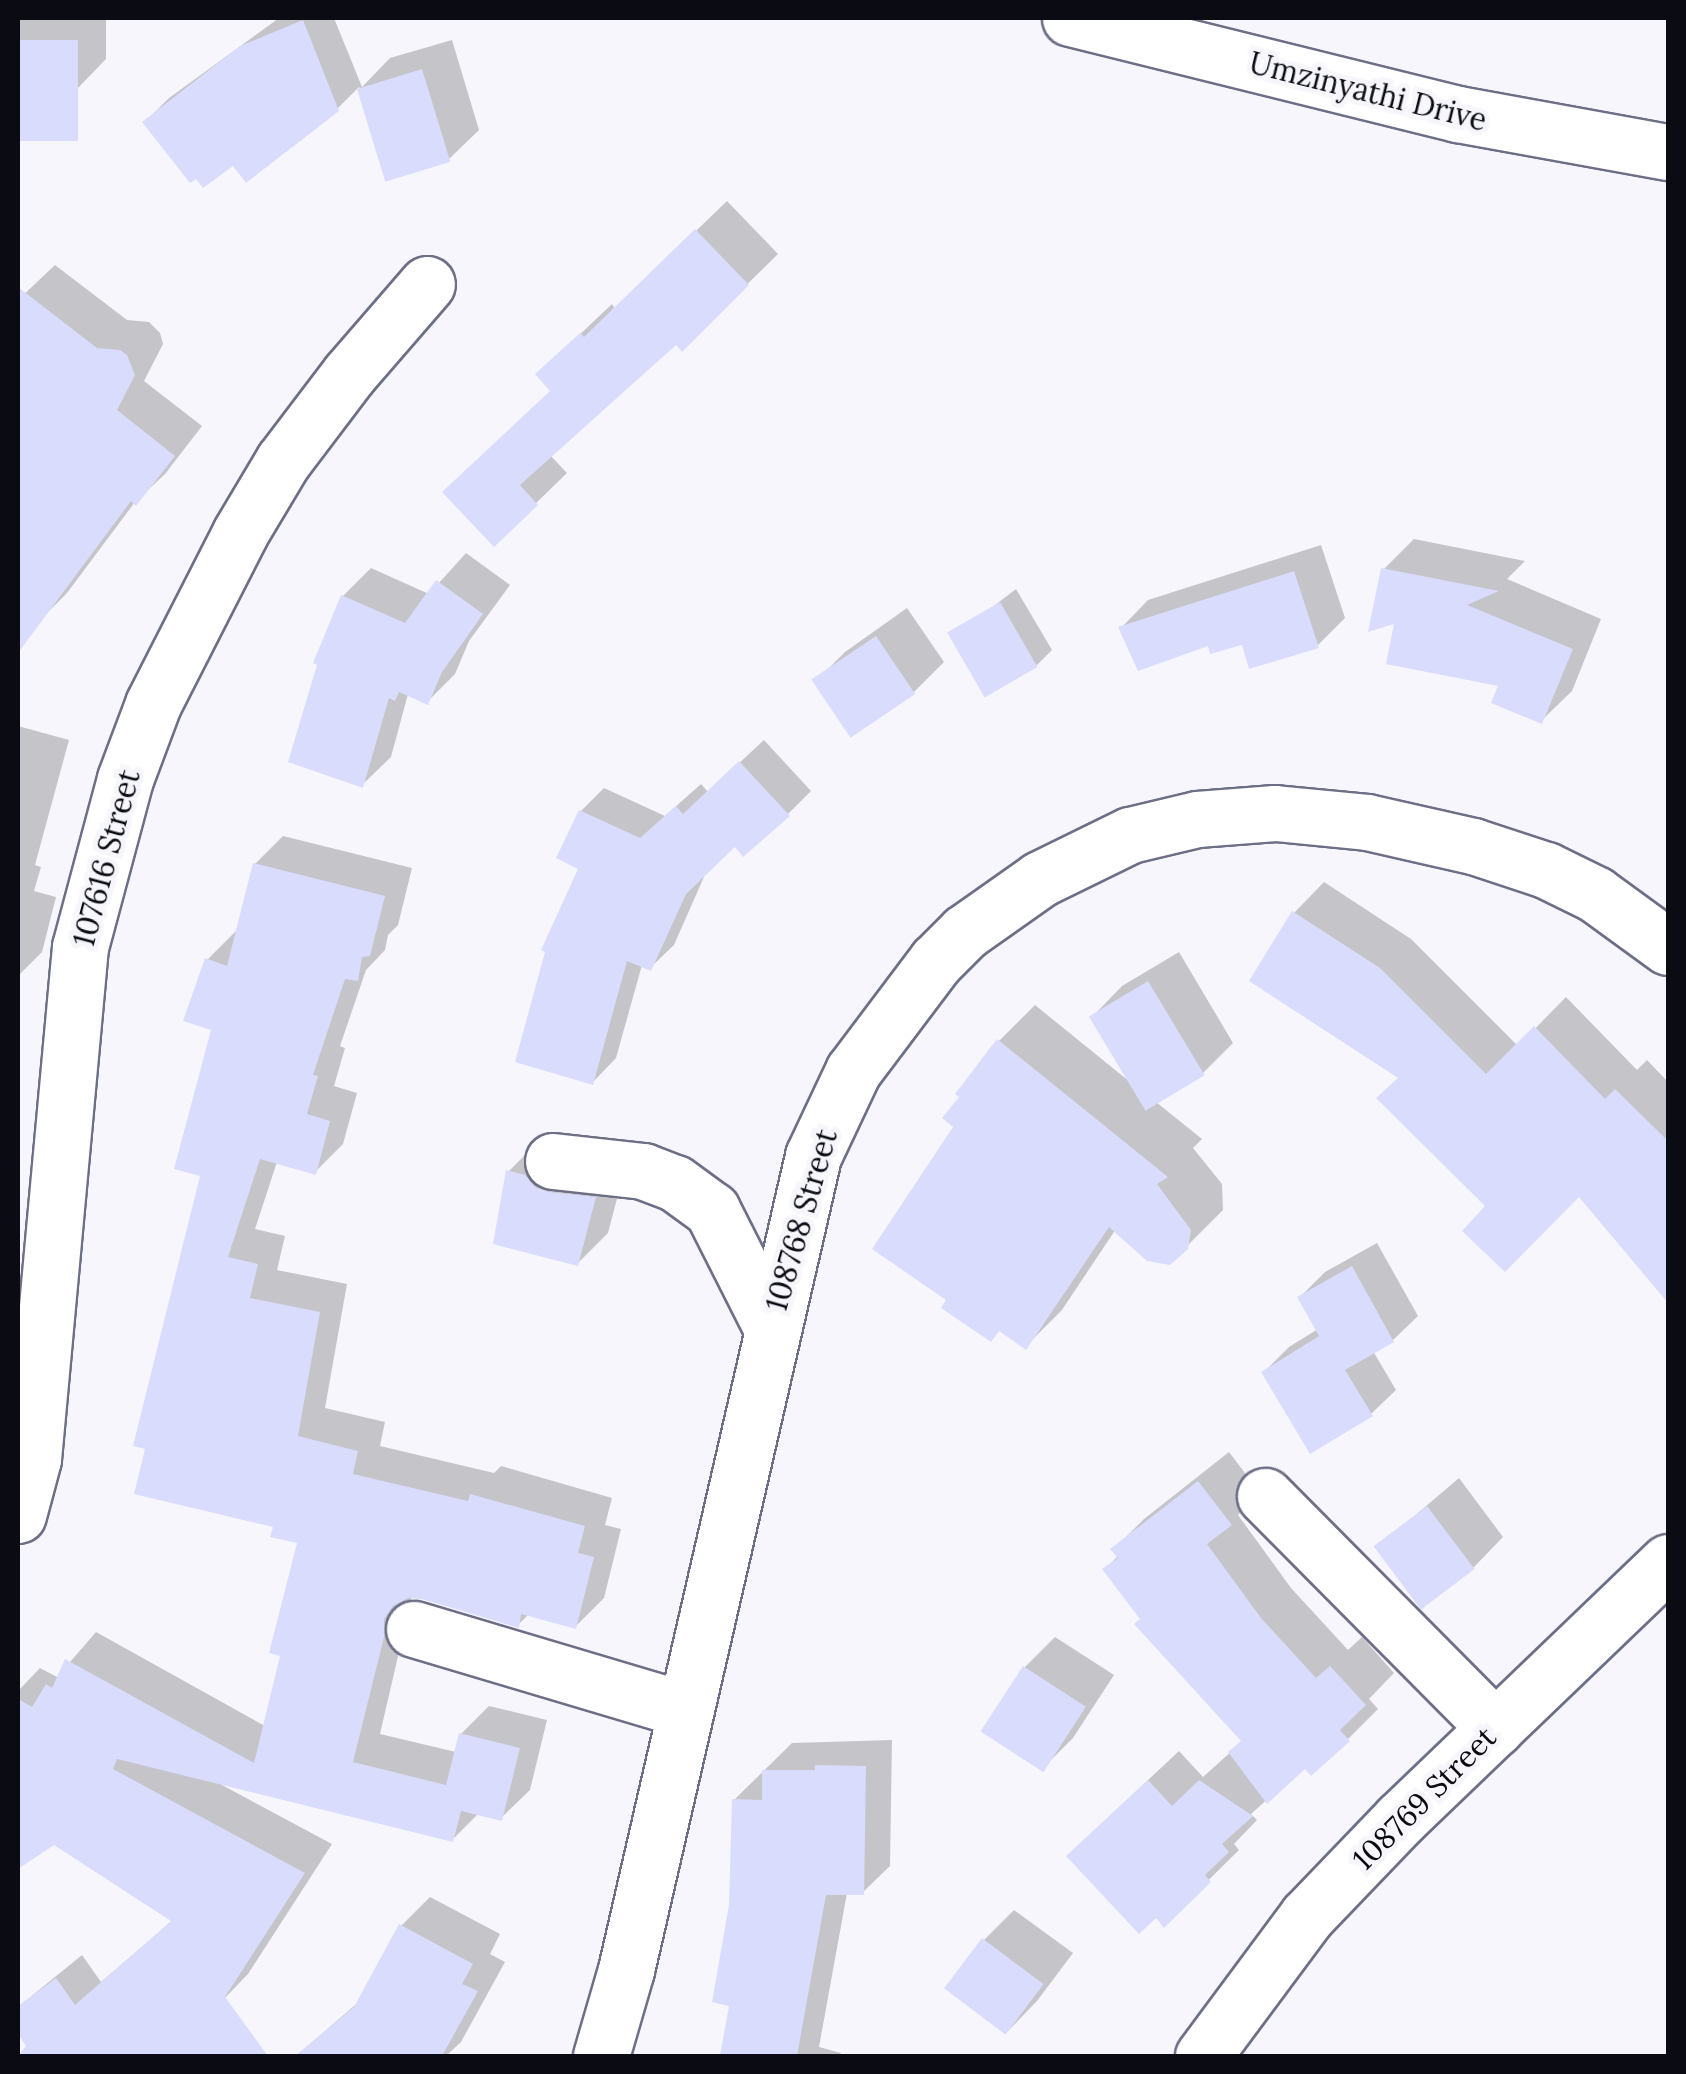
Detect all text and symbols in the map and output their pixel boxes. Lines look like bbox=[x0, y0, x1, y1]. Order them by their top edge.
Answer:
street label: Umzinyathi Drive bbox=[1246, 44, 1490, 138]
street label: 107616 Street bbox=[65, 766, 147, 950]
street label: 108768 Street bbox=[758, 1125, 844, 1315]
street label: 108769 Street bbox=[1345, 1719, 1503, 1877]

